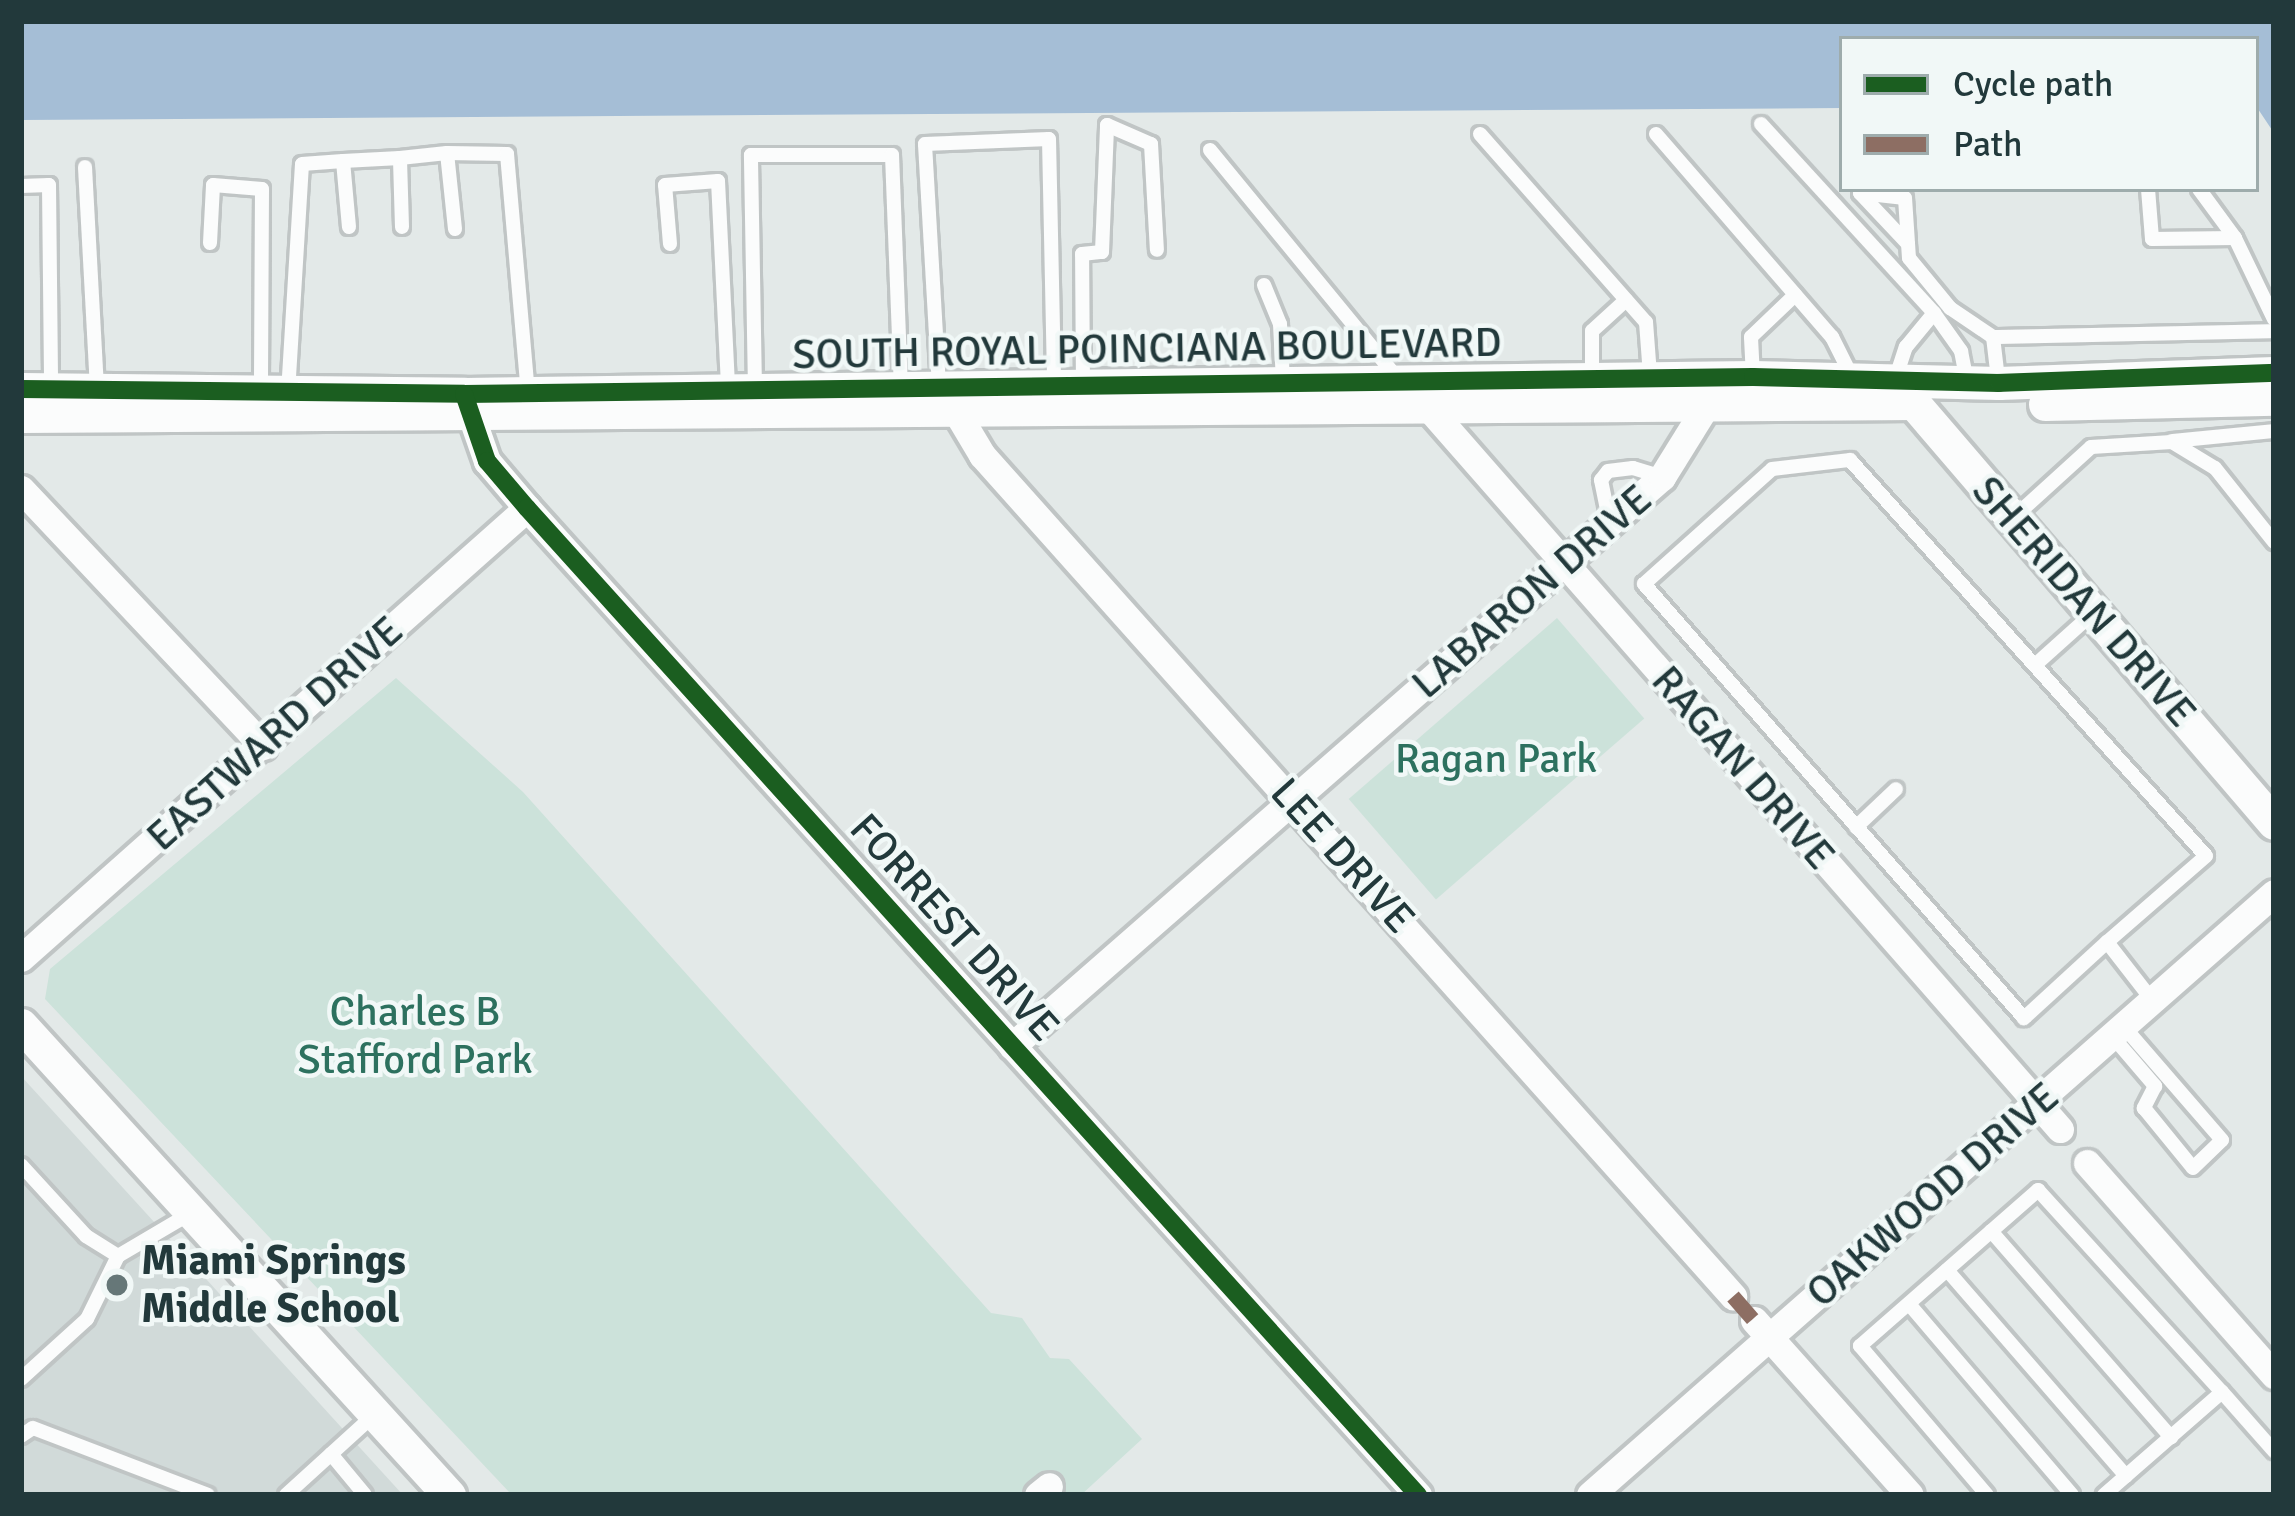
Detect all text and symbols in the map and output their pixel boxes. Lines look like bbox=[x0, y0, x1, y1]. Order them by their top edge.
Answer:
legend bbox=[1839, 36, 2259, 192]
text: Cycle path bbox=[1953, 62, 2113, 107]
text: Path bbox=[1953, 122, 2023, 167]
street label: SOUTH ROYAL POINCIANA BOULEVARD bbox=[792, 318, 1502, 380]
street label: SHERIDAN DRIVE bbox=[1961, 466, 2207, 738]
street label: LABARON DRIVE bbox=[1402, 474, 1662, 710]
street label: EASTWARD DRIVE bbox=[137, 606, 413, 862]
street label: RAGAN DRIVE bbox=[1641, 656, 1845, 880]
park label: Ragan Park bbox=[1395, 734, 1597, 784]
street label: LEE DRIVE bbox=[1259, 768, 1425, 944]
street label: FORREST DRIVE bbox=[839, 804, 1069, 1052]
park label: Charles B Stafford Park bbox=[298, 987, 532, 1086]
street label: OAKWOOD DRIVE bbox=[1797, 1072, 2069, 1318]
place label: Miami Springs Middle School bbox=[141, 1236, 406, 1334]
marker: Miami Springs Middle School bbox=[104, 1272, 130, 1298]

